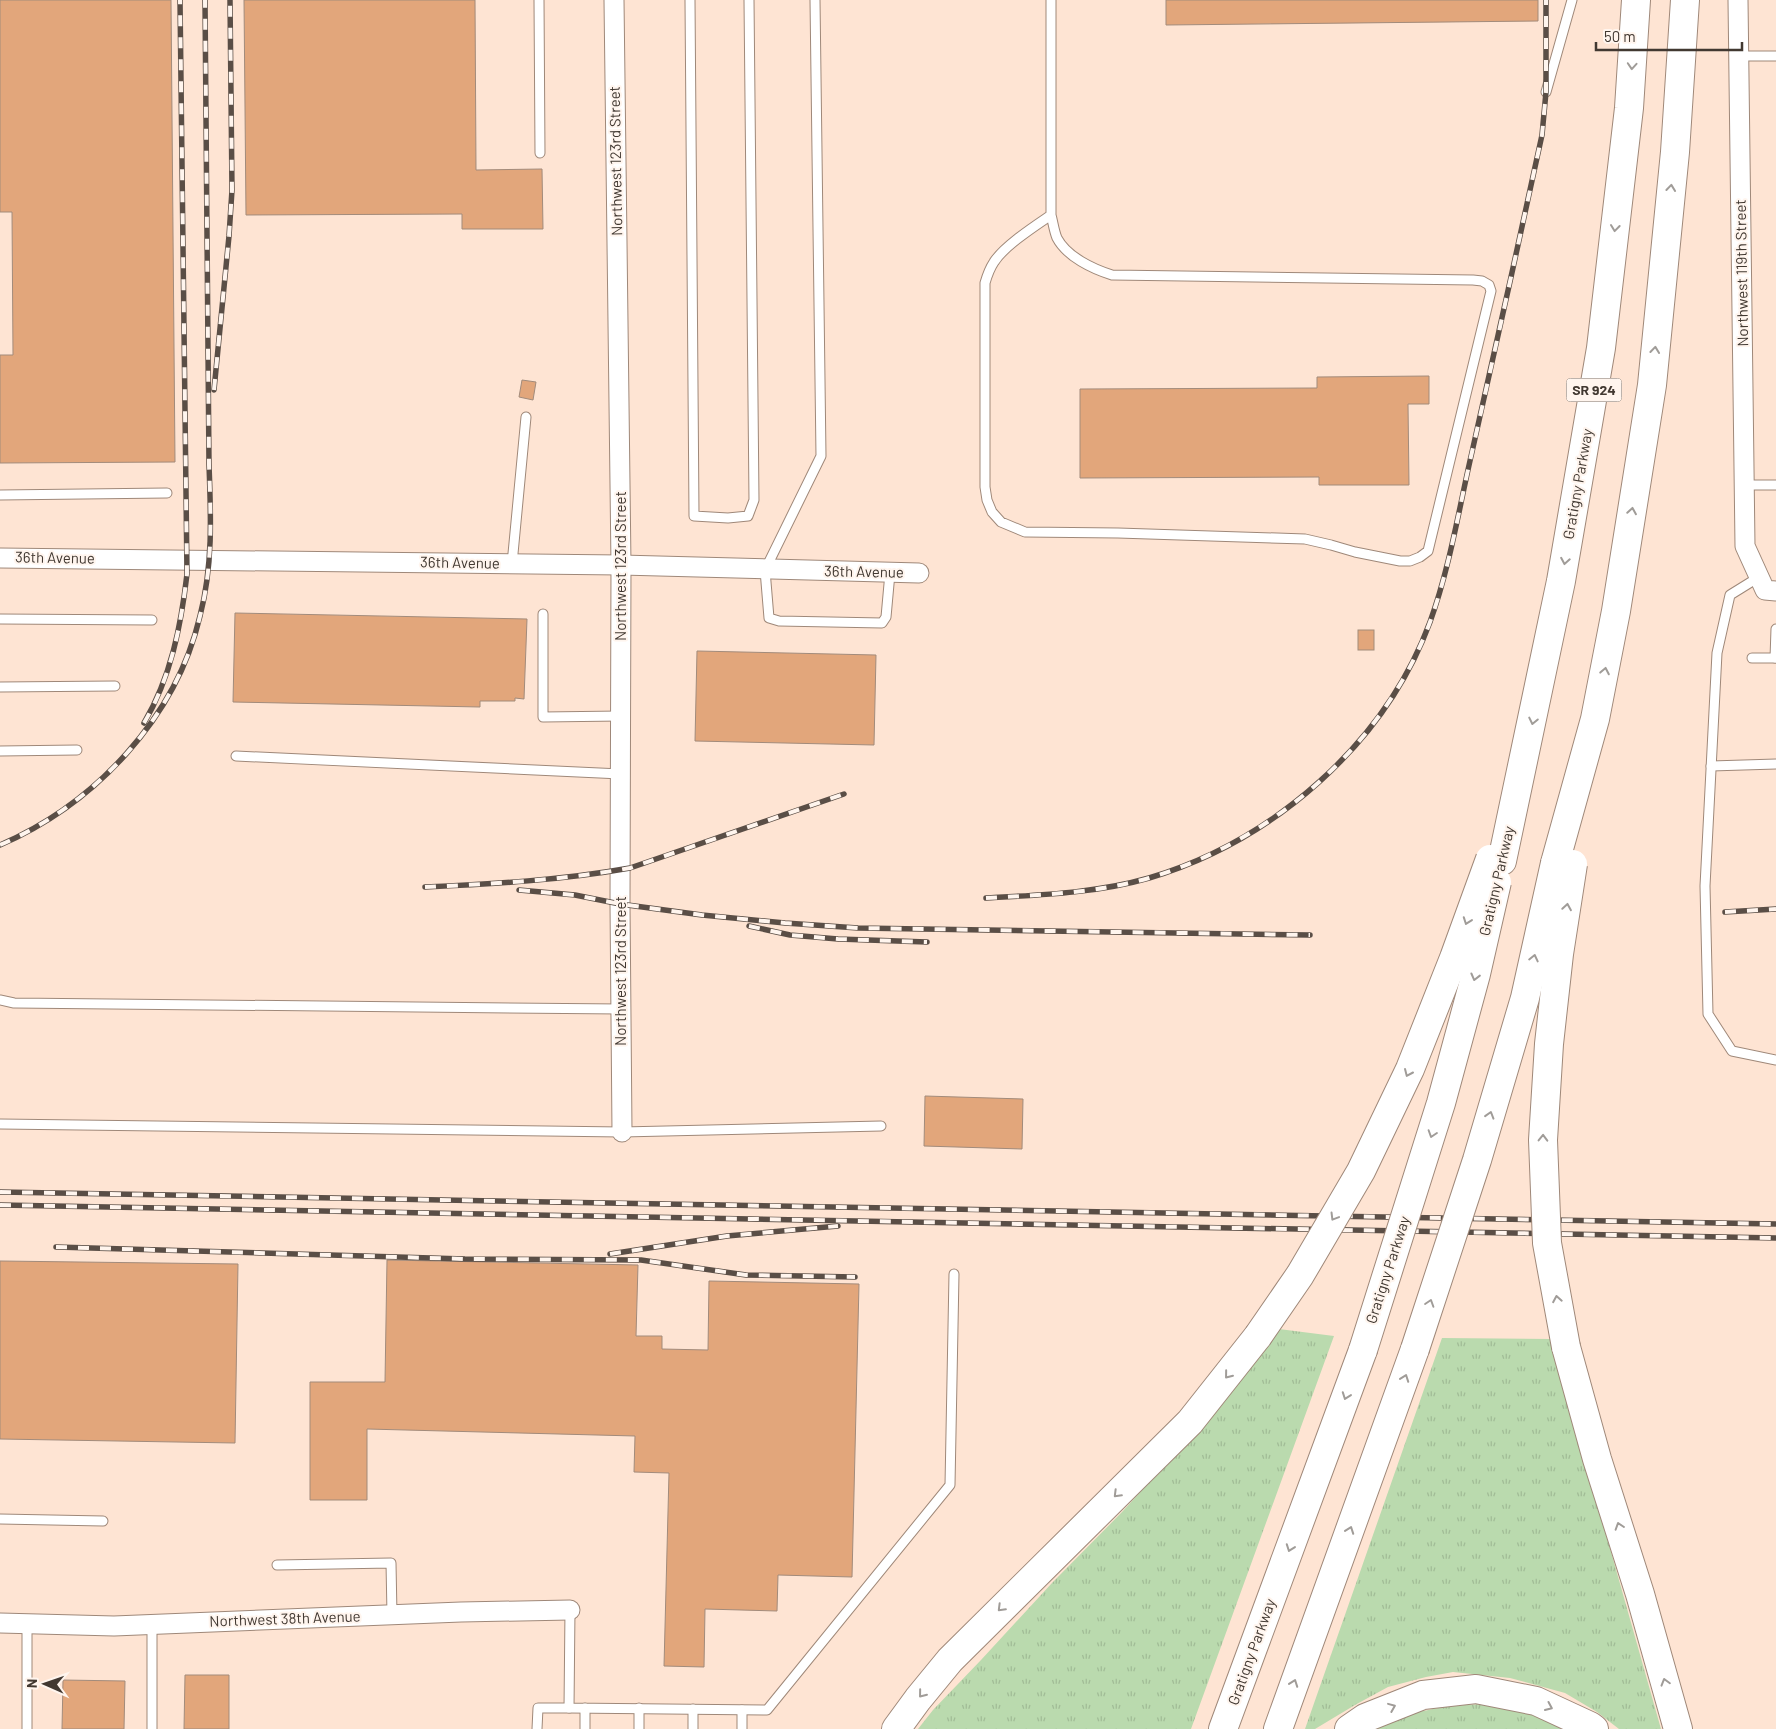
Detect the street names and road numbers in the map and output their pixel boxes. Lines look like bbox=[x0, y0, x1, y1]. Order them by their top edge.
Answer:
street label: Northwest 123rd Street bbox=[605, 86, 625, 236]
street label: Northwest 119th Street bbox=[1731, 199, 1751, 347]
road number: SR 924 bbox=[1566, 378, 1622, 402]
street label: Gratigny Parkway bbox=[1558, 427, 1596, 541]
street label: Northwest 123rd Street bbox=[611, 491, 629, 641]
street label: 36th Avenue bbox=[15, 547, 95, 567]
street label: 36th Avenue bbox=[420, 552, 500, 572]
street label: 36th Avenue bbox=[824, 561, 904, 581]
street label: Gratigny Parkway bbox=[1475, 824, 1517, 937]
street label: Northwest 123rd Street bbox=[611, 896, 629, 1046]
street label: Gratigny Parkway bbox=[1361, 1214, 1413, 1326]
street label: Gratigny Parkway bbox=[1223, 1596, 1279, 1707]
street label: Northwest 38th Avenue bbox=[209, 1606, 361, 1630]

